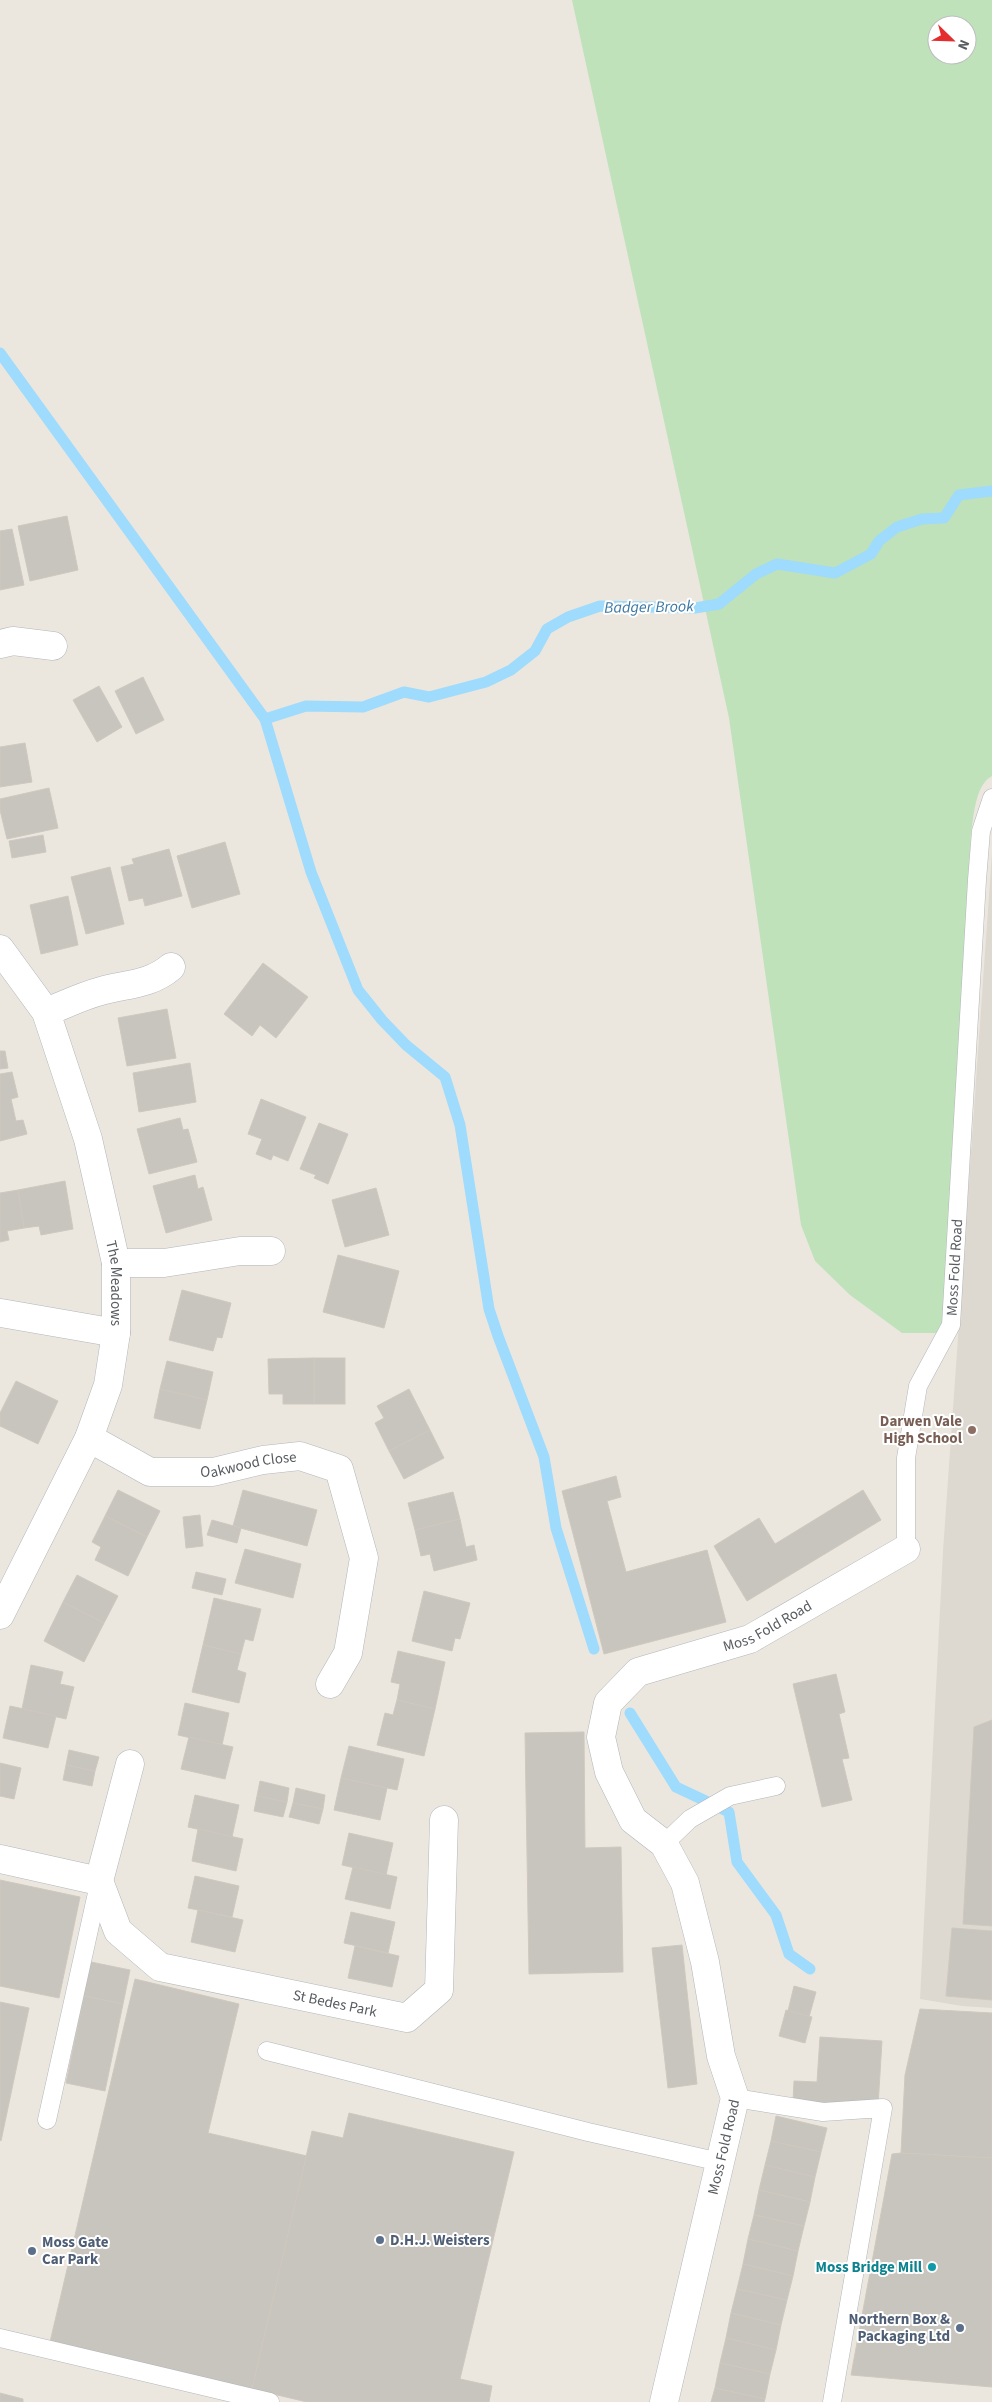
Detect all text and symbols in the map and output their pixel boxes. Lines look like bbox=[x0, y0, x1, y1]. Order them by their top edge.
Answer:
north arrow bbox=[927, 15, 977, 65]
text: N bbox=[952, 36, 974, 53]
water label: Badger Brook bbox=[604, 595, 694, 619]
street label: Moss Fold Road bbox=[941, 1218, 968, 1317]
street label: The Meadows bbox=[101, 1238, 127, 1326]
place label: Darwen Vale High School bbox=[880, 1411, 963, 1449]
marker: Darwen Vale High School bbox=[966, 1424, 978, 1436]
street label: Oakwood Close bbox=[200, 1446, 297, 1483]
street label: Moss Fold Road bbox=[720, 1595, 816, 1657]
street label: St Bedes Park bbox=[291, 1984, 379, 2022]
street label: Moss Fold Road bbox=[702, 2097, 745, 2197]
place label: D.H.J. Weisters bbox=[390, 2230, 490, 2251]
place label: Moss Gate Car Park bbox=[42, 2232, 109, 2270]
marker: D.H.J. Weisters bbox=[374, 2234, 386, 2246]
marker: Moss Gate Car Park bbox=[26, 2245, 38, 2257]
place label: Moss Bridge Mill bbox=[816, 2257, 923, 2278]
marker: Moss Bridge Mill bbox=[926, 2261, 938, 2273]
place label: Northern Box & Packaging Ltd bbox=[848, 2309, 950, 2347]
marker: Northern Box & Packaging Ltd bbox=[954, 2322, 966, 2334]

